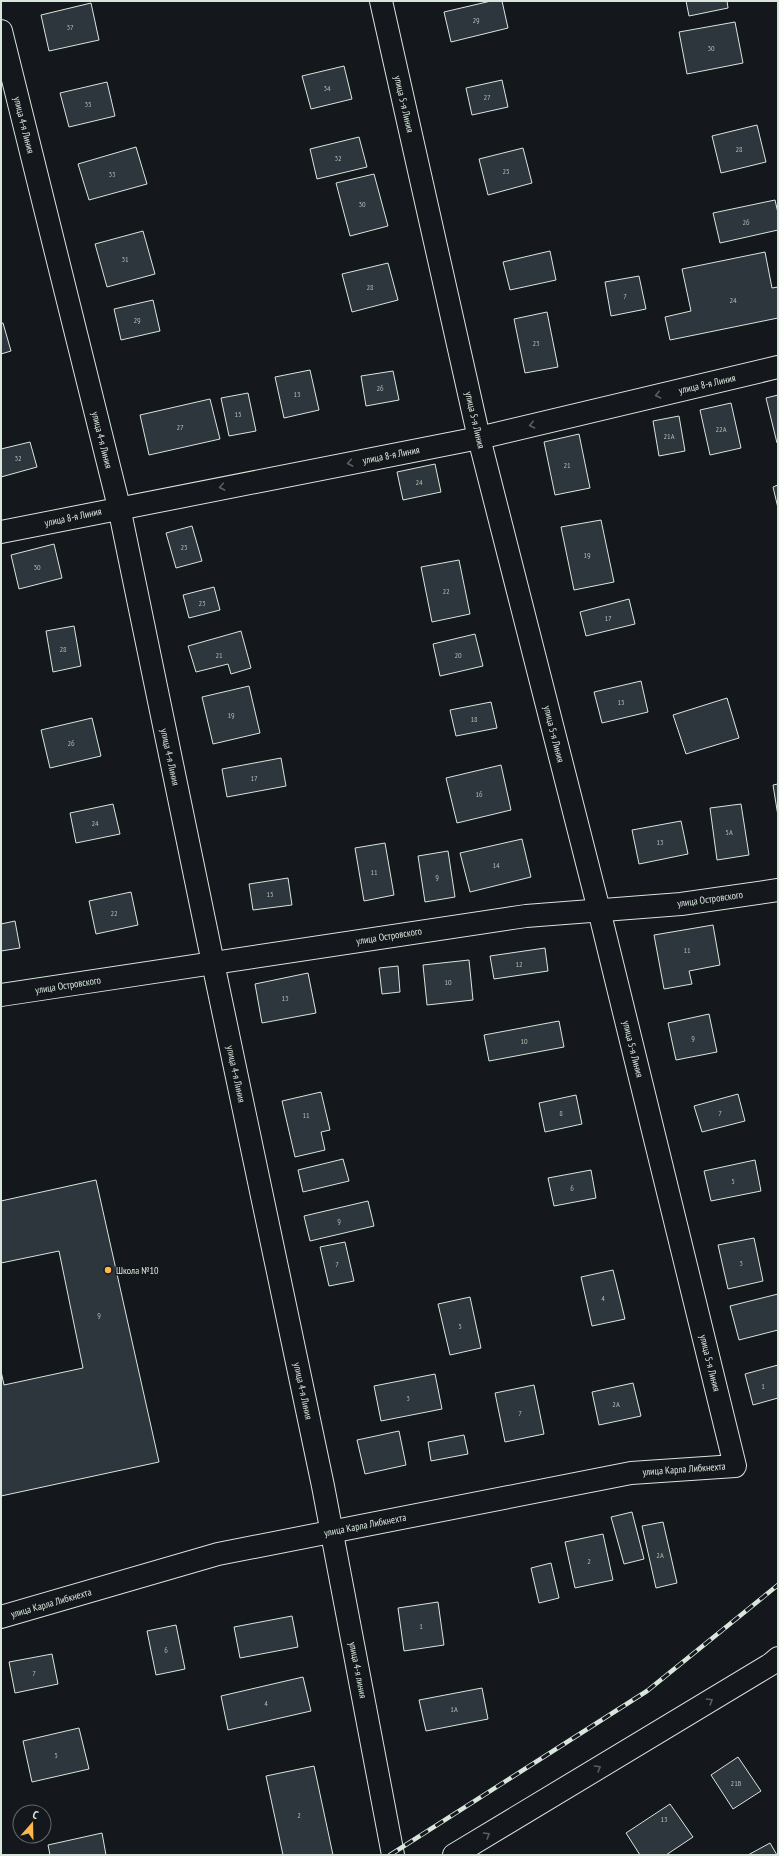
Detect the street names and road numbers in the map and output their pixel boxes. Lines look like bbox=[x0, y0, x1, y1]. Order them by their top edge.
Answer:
street label: улица 5-я Линия bbox=[391, 74, 417, 134]
street label: улица 4-я Линия bbox=[11, 95, 37, 155]
street label: улица 8-я Линия bbox=[677, 371, 737, 397]
street label: улица 5-я Линия bbox=[462, 390, 488, 450]
street label: улица 4-я Линия bbox=[89, 410, 115, 470]
street label: улица 8-я Линия bbox=[361, 443, 421, 467]
street label: улица 8-я Линия bbox=[43, 505, 103, 529]
street label: улица 5-я Линия bbox=[541, 704, 567, 764]
street label: улица 4-я Линия bbox=[158, 727, 182, 787]
street label: улица Островского bbox=[676, 888, 744, 910]
street label: улица Островского bbox=[355, 924, 423, 948]
street label: улица Островского bbox=[34, 973, 102, 997]
street label: улица 5-я Линия bbox=[620, 1019, 646, 1079]
street label: улица 4-я Линия bbox=[224, 1044, 248, 1104]
street label: улица 5-я Линия bbox=[697, 1333, 723, 1393]
street label: улица 4-я Линия bbox=[291, 1361, 315, 1421]
street label: улица Карла Либкнехта bbox=[642, 1460, 726, 1478]
street label: улица Карла Либкнехта bbox=[323, 1511, 407, 1539]
street label: улица Карла Либкнехта bbox=[9, 1585, 93, 1621]
street label: улица 4-я линия bbox=[346, 1641, 370, 1699]

